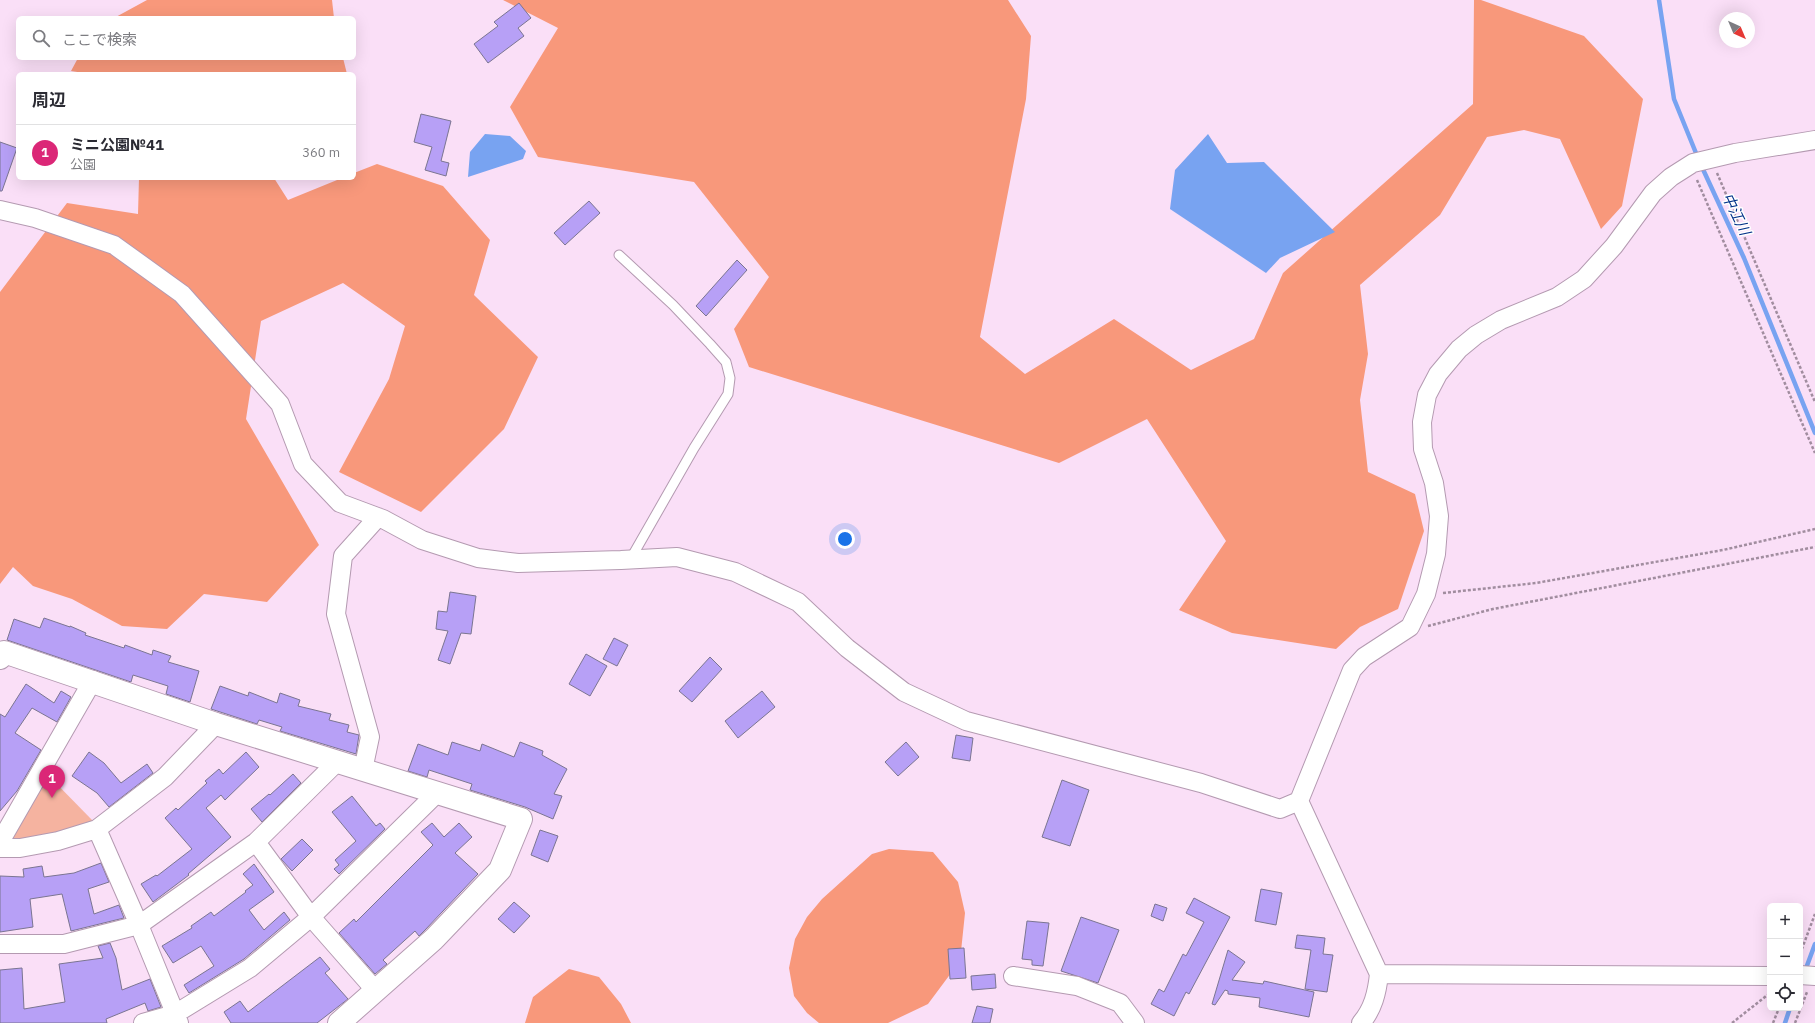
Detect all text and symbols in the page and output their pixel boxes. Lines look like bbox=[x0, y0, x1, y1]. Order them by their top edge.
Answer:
north arrow bbox=[1719, 12, 1755, 48]
search box bbox=[16, 16, 356, 60]
icon: search bbox=[30, 27, 52, 49]
text: ここで検索 bbox=[62, 30, 137, 49]
text: 周辺 bbox=[32, 89, 66, 111]
text: ミニ公園№41 bbox=[70, 135, 164, 154]
text: 1 bbox=[41, 144, 49, 161]
text: 360 m bbox=[302, 144, 340, 161]
text: 公園 bbox=[70, 156, 96, 173]
water label: 中江川 bbox=[1718, 189, 1756, 240]
your location bbox=[835, 529, 855, 549]
pin: 1 bbox=[39, 765, 65, 798]
map controls bbox=[1767, 903, 1803, 1011]
button: + bbox=[1767, 903, 1803, 939]
button: − bbox=[1767, 939, 1803, 975]
button: locate bbox=[1767, 975, 1803, 1011]

